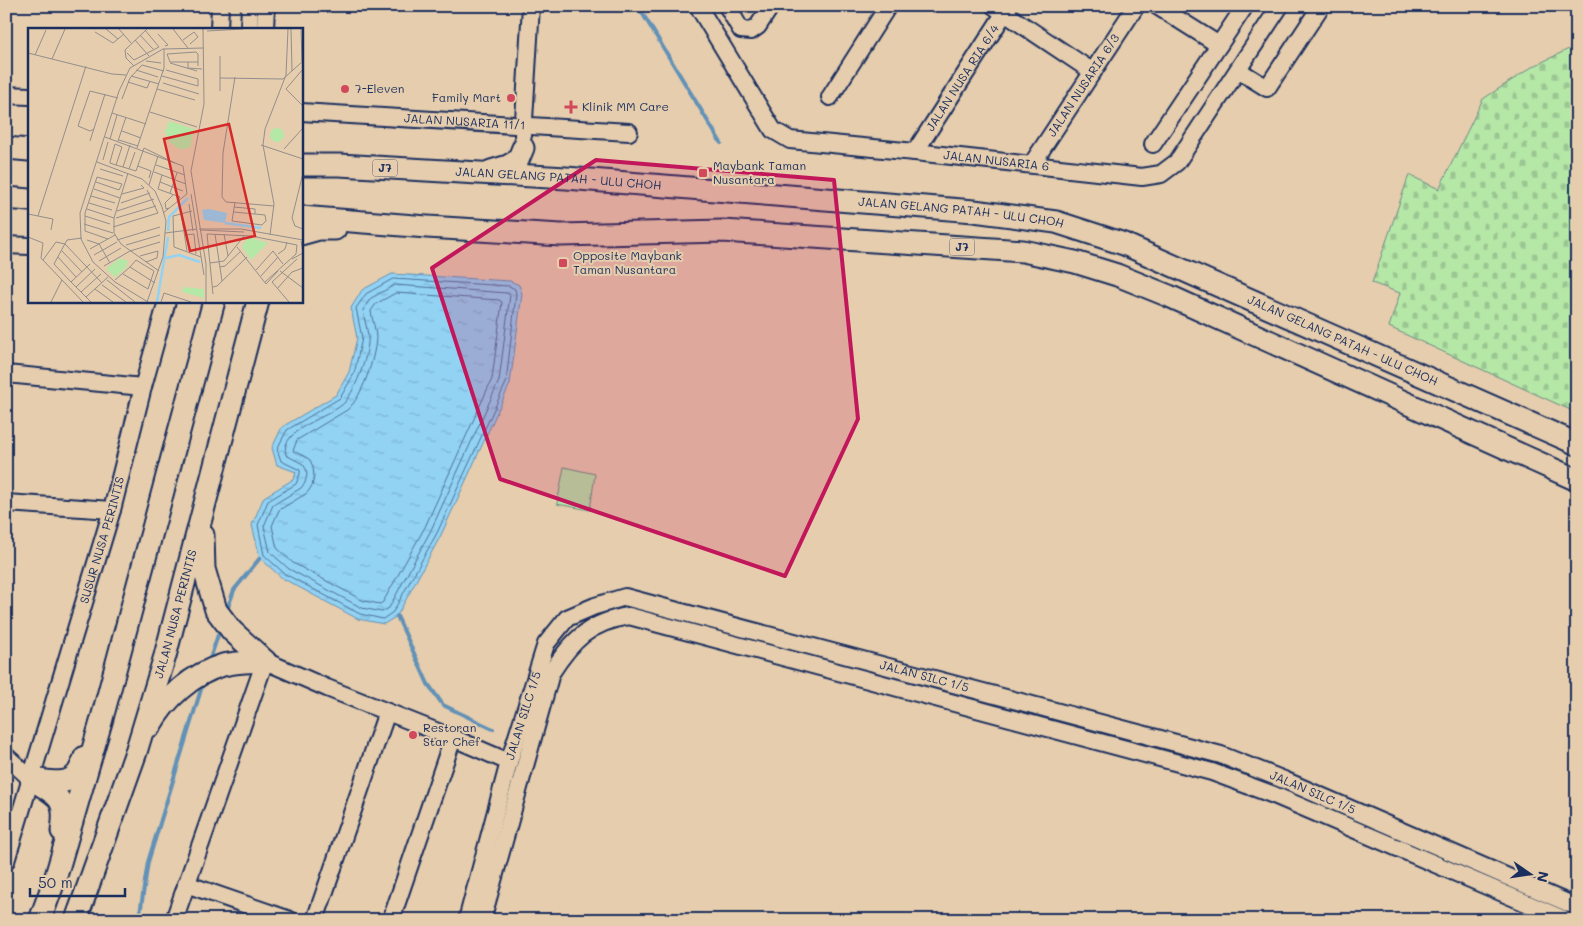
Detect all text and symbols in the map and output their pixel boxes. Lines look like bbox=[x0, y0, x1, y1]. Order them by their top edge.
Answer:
street label: JALAN NUSA RIA 6/4 bbox=[922, 21, 1002, 134]
inset map bbox=[28, 28, 302, 302]
street label: JALAN NUSARIA 6/3 bbox=[1043, 30, 1122, 139]
place label: 7-Eleven bbox=[355, 80, 404, 96]
marker: 7-Eleven bbox=[339, 83, 351, 95]
place label: Family Mart bbox=[432, 89, 501, 105]
marker: Family Mart bbox=[505, 92, 517, 104]
place label: Klinik MM Care bbox=[582, 98, 669, 114]
marker: Klinik MM Care bbox=[564, 100, 578, 114]
street label: JALAN NUSARIA 11/1 bbox=[404, 109, 526, 133]
street label: JALAN NUSARIA 6 bbox=[943, 146, 1050, 174]
place label: Maybank Taman Nusantara bbox=[713, 157, 806, 187]
road number: J7 bbox=[372, 160, 398, 177]
street label: JALAN GELANG PATAH - ULU CHOH bbox=[455, 163, 662, 193]
marker: Maybank Taman Nusantara bbox=[697, 167, 709, 179]
street label: JALAN GELANG PATAH - ULU CHOH bbox=[858, 193, 1066, 231]
road number: J7 bbox=[950, 238, 974, 256]
place label: Opposite Maybank Taman Nusantara bbox=[573, 247, 682, 277]
marker: Opposite Maybank Taman Nusantara bbox=[557, 257, 569, 269]
street label: JALAN GELANG PATAH - ULU CHOH bbox=[1245, 291, 1441, 389]
street label: SUSUR NUSA PERINTIS bbox=[75, 474, 127, 605]
street label: JALAN NUSA PERINTIS bbox=[150, 547, 200, 680]
street label: JALAN SILC 1/5 bbox=[878, 656, 971, 695]
street label: JALAN SILC 1/5 bbox=[501, 669, 544, 762]
place label: Restoran Star Chef bbox=[423, 719, 480, 749]
marker: Restoran Star Chef bbox=[407, 729, 419, 741]
street label: JALAN SILC 1/5 bbox=[1268, 766, 1358, 817]
north arrow bbox=[1506, 848, 1556, 898]
scale bar bbox=[30, 866, 125, 898]
text: N bbox=[1533, 870, 1554, 884]
text: 50 m bbox=[38, 872, 73, 892]

